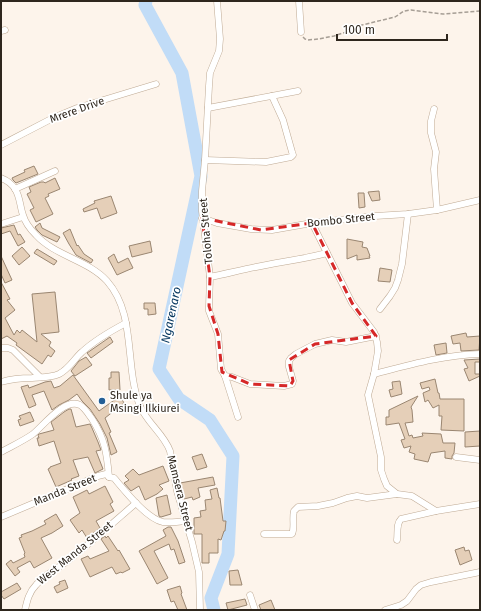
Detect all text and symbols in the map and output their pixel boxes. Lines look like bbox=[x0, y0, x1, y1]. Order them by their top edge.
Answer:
scale bar bbox=[337, 16, 447, 42]
text: 100 m bbox=[343, 23, 375, 37]
street label: Mrere Drive bbox=[48, 94, 106, 126]
street label: Toloha Street bbox=[197, 197, 215, 265]
street label: Bombo Street bbox=[306, 210, 376, 230]
water label: Ngarenaro bbox=[158, 285, 184, 344]
place label: Shule ya Msingi Ilkiurei bbox=[110, 389, 180, 415]
marker: Shule ya Msingi Ilkiurei bbox=[97, 396, 107, 406]
street label: Mamsera Street bbox=[164, 454, 196, 532]
street label: Manda Street bbox=[32, 472, 98, 508]
street label: West Manda Street bbox=[35, 519, 115, 587]

